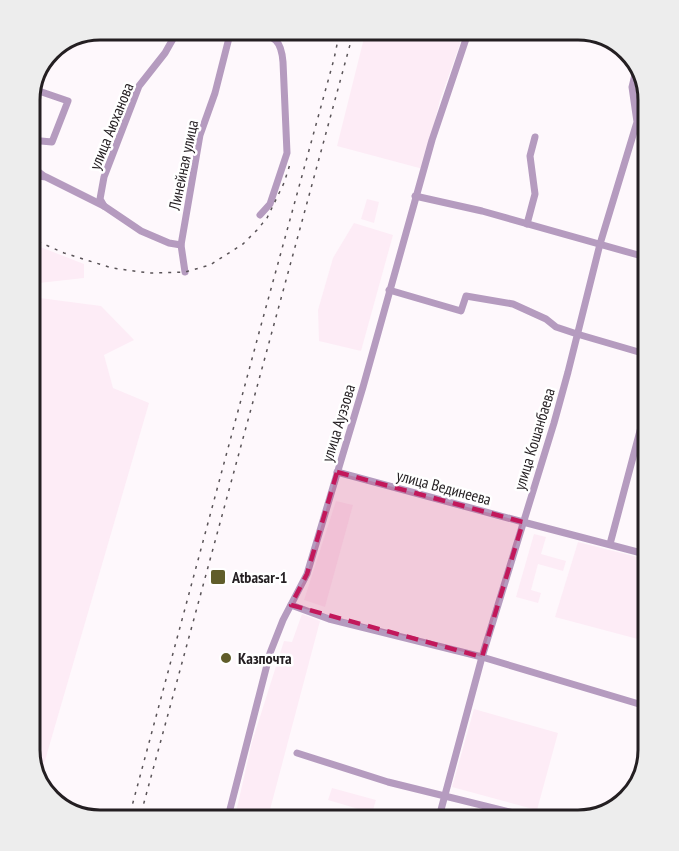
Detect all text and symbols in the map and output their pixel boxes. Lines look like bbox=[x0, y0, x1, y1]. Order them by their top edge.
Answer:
street label: улица Аюханова bbox=[84, 80, 138, 172]
street label: Линейная улица bbox=[164, 118, 202, 213]
street label: улица Ауэзова bbox=[317, 382, 359, 464]
street label: улица Кошанбаева bbox=[509, 385, 559, 493]
street label: улица Вединеева bbox=[395, 465, 493, 509]
place label: Atbasar-1 bbox=[231, 567, 287, 587]
marker: Atbasar-1 bbox=[209, 568, 227, 586]
place label: Казпочта bbox=[238, 648, 292, 668]
marker: Казпочта bbox=[219, 651, 233, 665]

